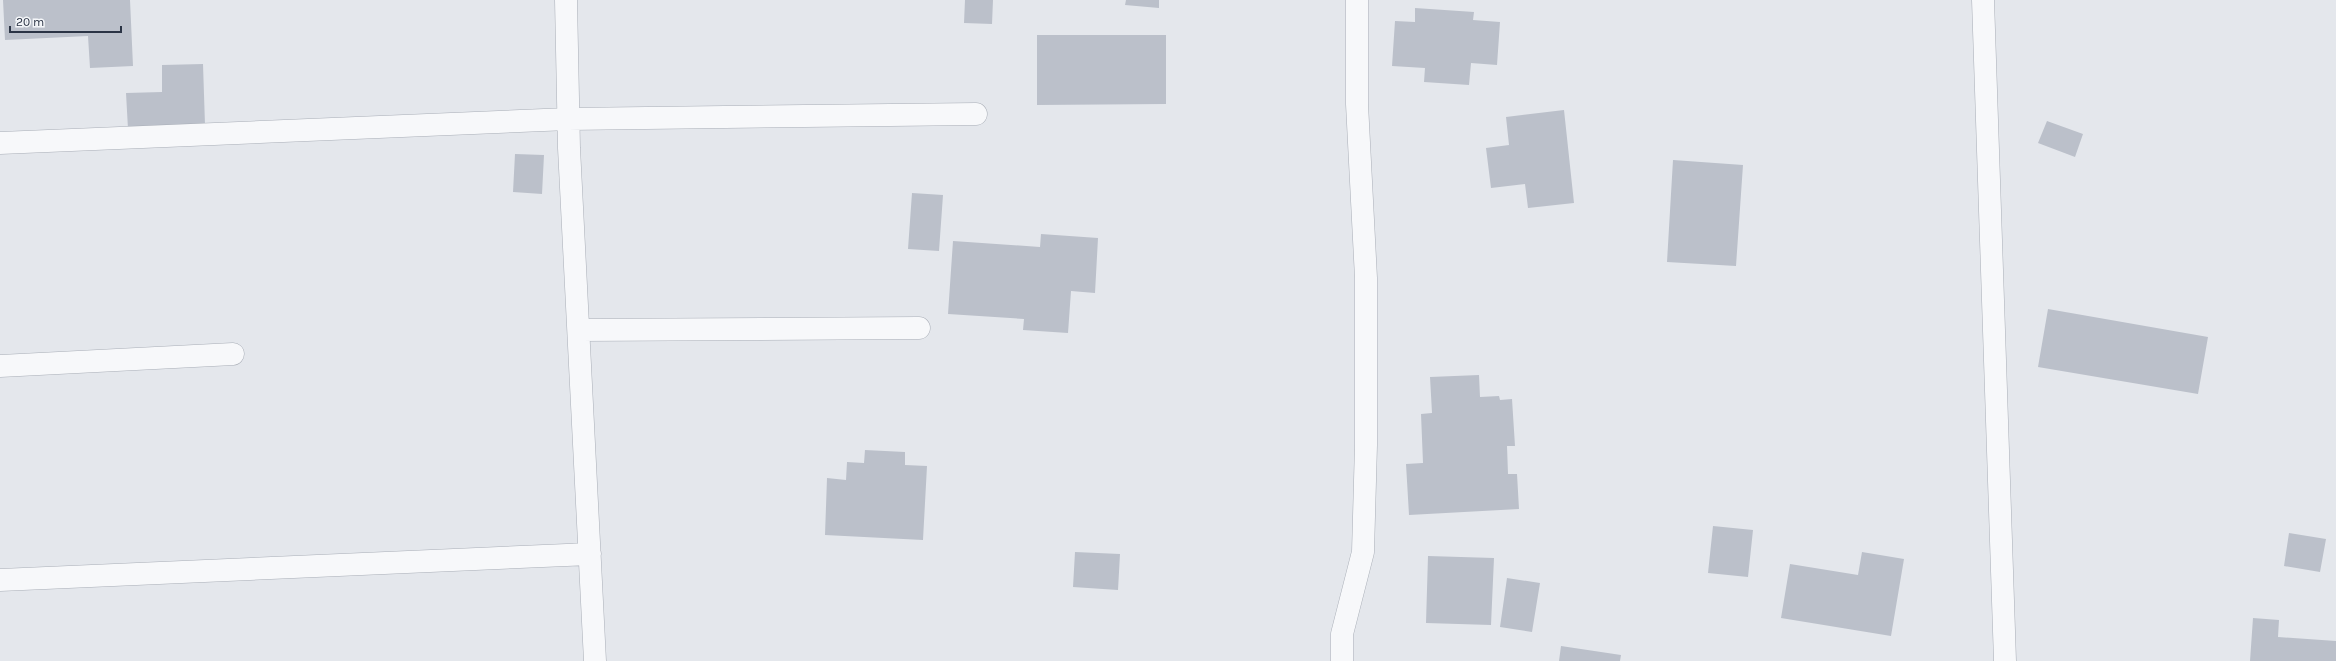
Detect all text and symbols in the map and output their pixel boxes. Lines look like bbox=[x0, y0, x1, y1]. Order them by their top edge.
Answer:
scale bar bbox=[10, 8, 121, 34]
text: 20 m bbox=[16, 15, 44, 29]

